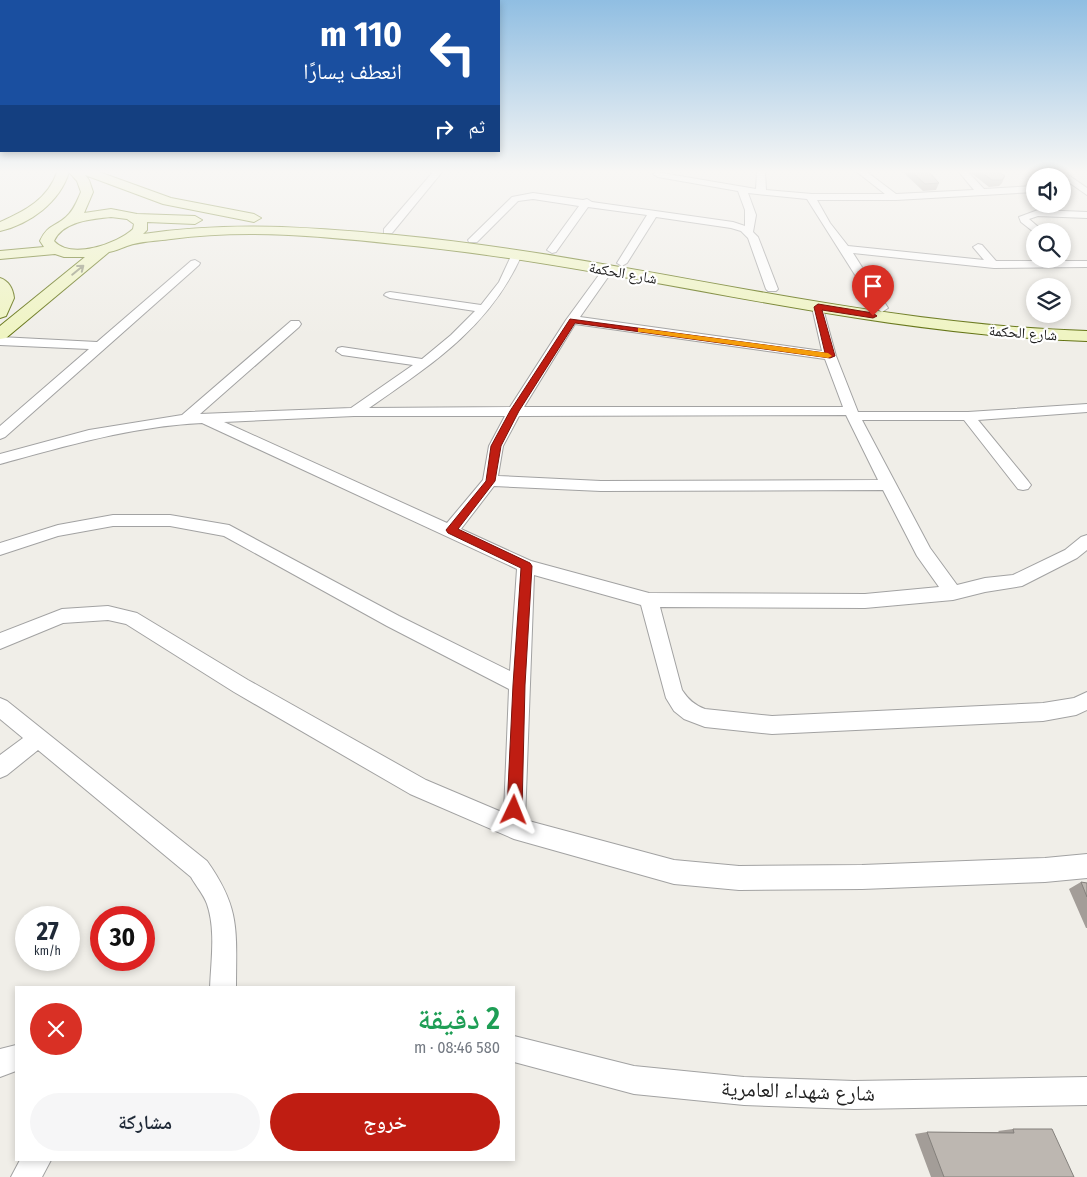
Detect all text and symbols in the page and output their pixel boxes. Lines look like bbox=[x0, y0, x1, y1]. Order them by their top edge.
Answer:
text: 110 m bbox=[320, 13, 402, 55]
icon: left bbox=[420, 20, 485, 85]
text: انعطف يسارًا bbox=[303, 58, 402, 85]
icon: right bbox=[430, 115, 458, 143]
text: ثم bbox=[468, 115, 485, 138]
map controls bbox=[1026, 168, 1071, 323]
button: sound bbox=[1026, 168, 1071, 213]
button: search bbox=[1026, 223, 1071, 268]
street label: شارع الحكمة bbox=[587, 258, 658, 289]
one-way arrow bbox=[71, 264, 84, 275]
pin bbox=[852, 265, 894, 316]
icon: arrive bbox=[859, 272, 887, 300]
button: layers bbox=[1026, 278, 1071, 323]
street label: شارع الحكمة bbox=[988, 322, 1058, 345]
position arrow bbox=[487, 783, 539, 835]
speed limit sign: 30 bbox=[90, 906, 155, 971]
text: 27 bbox=[36, 917, 59, 947]
text: km/h bbox=[34, 944, 61, 958]
text: 2 دقيقة bbox=[417, 1001, 500, 1037]
button: close bbox=[30, 1003, 82, 1055]
text: 580 m · 08:46 bbox=[414, 1038, 500, 1057]
street label: شارع شهداء العامرية bbox=[721, 1075, 875, 1107]
button: مشاركة bbox=[30, 1093, 260, 1151]
button: خروج bbox=[270, 1093, 500, 1151]

